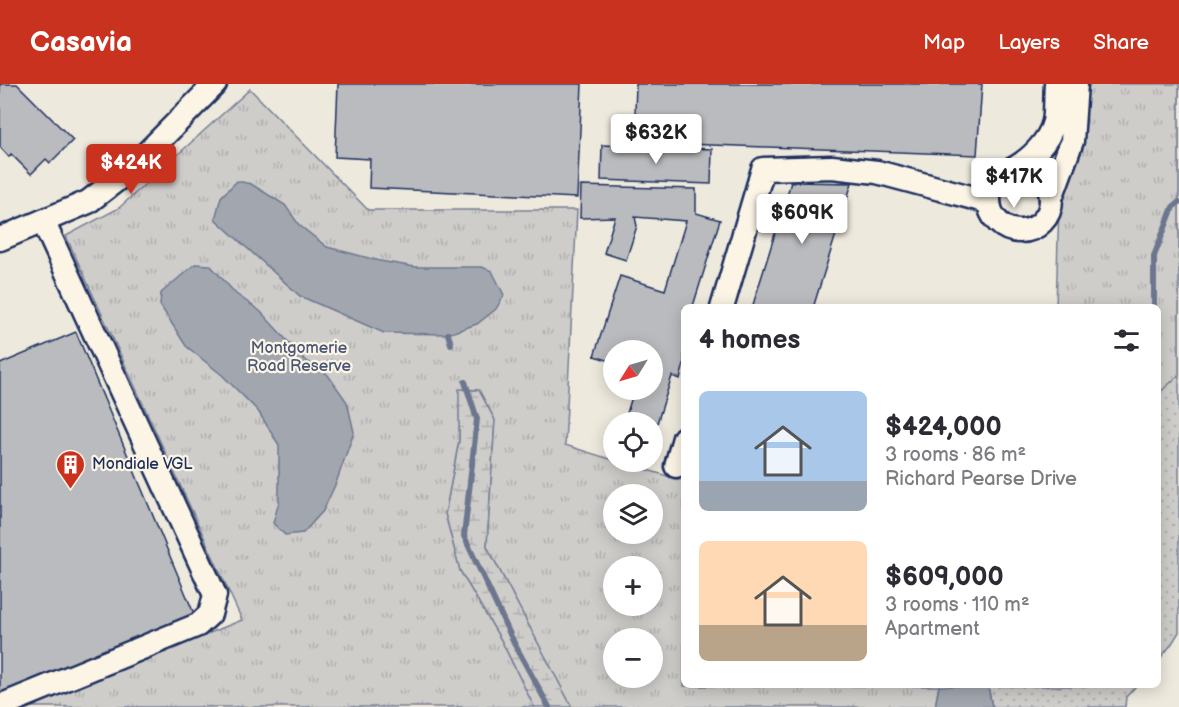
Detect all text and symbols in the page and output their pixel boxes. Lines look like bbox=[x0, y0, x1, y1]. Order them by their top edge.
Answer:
text: Casavia bbox=[30, 26, 132, 59]
text: Map bbox=[923, 30, 965, 55]
text: Layers bbox=[998, 30, 1060, 55]
text: Share bbox=[1093, 30, 1149, 55]
pin: $632K bbox=[614, 114, 698, 165]
text: $632K bbox=[625, 121, 687, 145]
pin: $424K bbox=[89, 144, 173, 195]
text: $424K bbox=[100, 151, 162, 175]
pin: $417K bbox=[972, 158, 1056, 209]
text: $417K bbox=[985, 165, 1043, 189]
pin: $609K bbox=[760, 194, 844, 245]
text: $609K bbox=[770, 201, 834, 225]
icon: filters bbox=[1110, 324, 1143, 357]
text: 4 homes bbox=[699, 325, 800, 356]
park label: Montgomerie Road Reserve bbox=[247, 339, 352, 376]
north arrow bbox=[603, 340, 663, 400]
map controls bbox=[603, 340, 663, 688]
button: locate bbox=[603, 412, 663, 472]
text: $424,000 bbox=[885, 412, 1002, 443]
icon: home bbox=[747, 415, 819, 487]
text: 3 rooms · 86 m² bbox=[885, 443, 1026, 467]
building icon: Mondiale VGL bbox=[55, 448, 87, 490]
place label: Mondiale VGL bbox=[92, 455, 193, 474]
text: Richard Pearse Drive bbox=[885, 467, 1077, 491]
button: layers bbox=[603, 484, 663, 544]
button: + bbox=[603, 556, 663, 616]
text: $609,000 bbox=[885, 562, 1004, 593]
icon: home bbox=[747, 565, 819, 637]
text: 3 rooms · 110 m² bbox=[885, 593, 1030, 617]
text: Apartment bbox=[885, 617, 980, 641]
button: − bbox=[603, 628, 663, 688]

